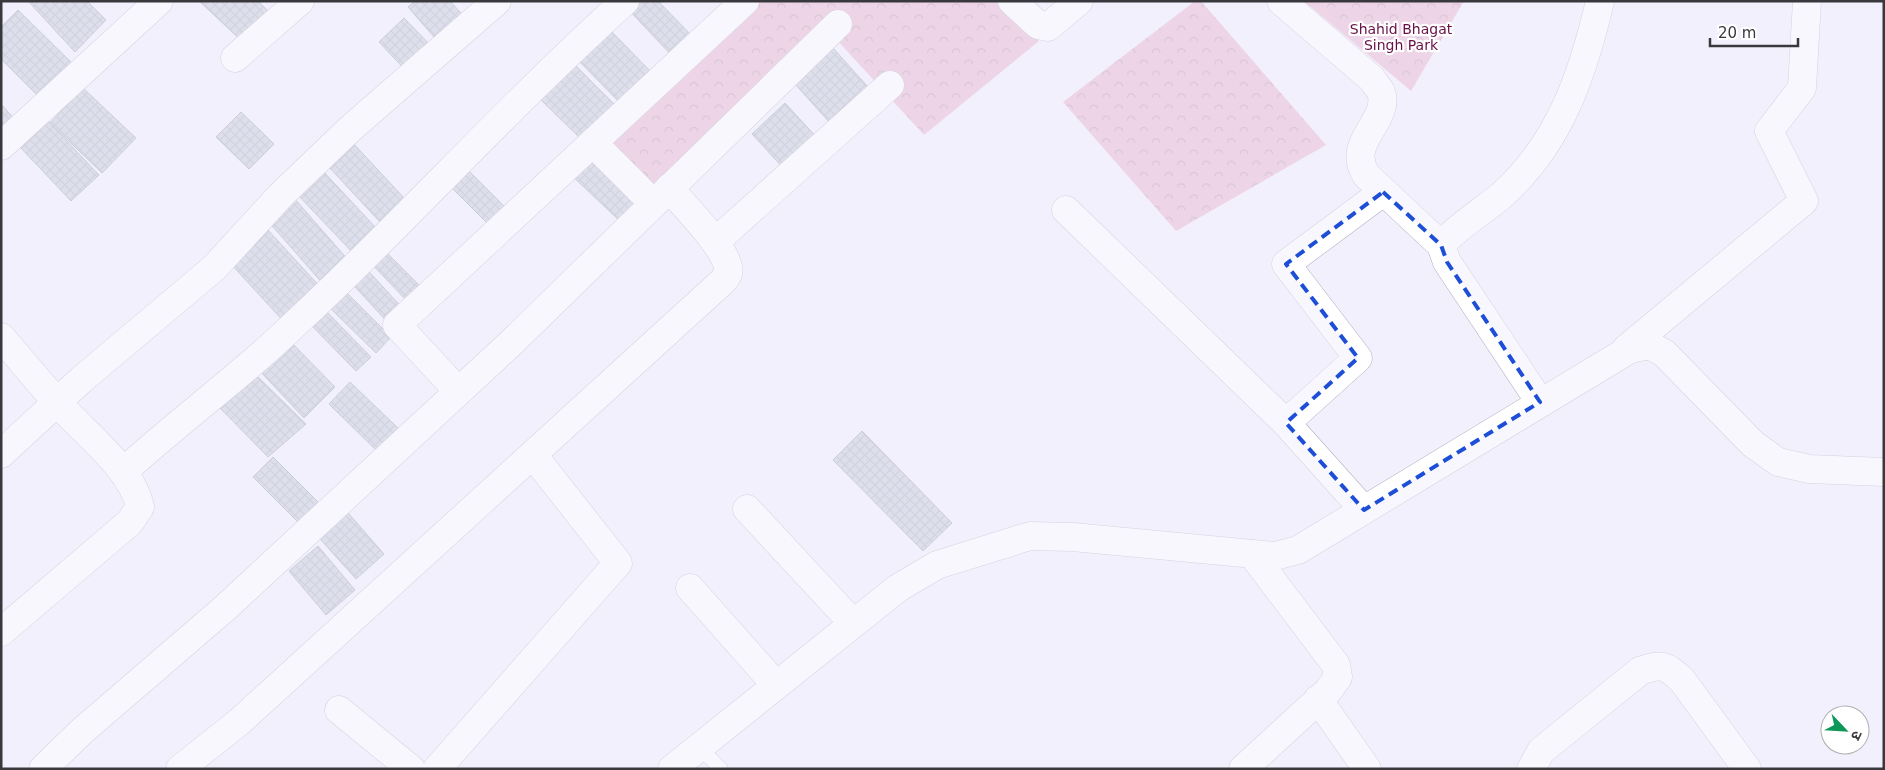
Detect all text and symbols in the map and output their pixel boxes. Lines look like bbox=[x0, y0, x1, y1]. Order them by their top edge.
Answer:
scale bar bbox=[1710, 15, 1798, 47]
park label: Shahid Bhagat Singh Park bbox=[1350, 21, 1453, 53]
text: 20 m bbox=[1718, 24, 1756, 42]
north arrow bbox=[1820, 705, 1870, 755]
text: उ bbox=[1847, 728, 1866, 743]

